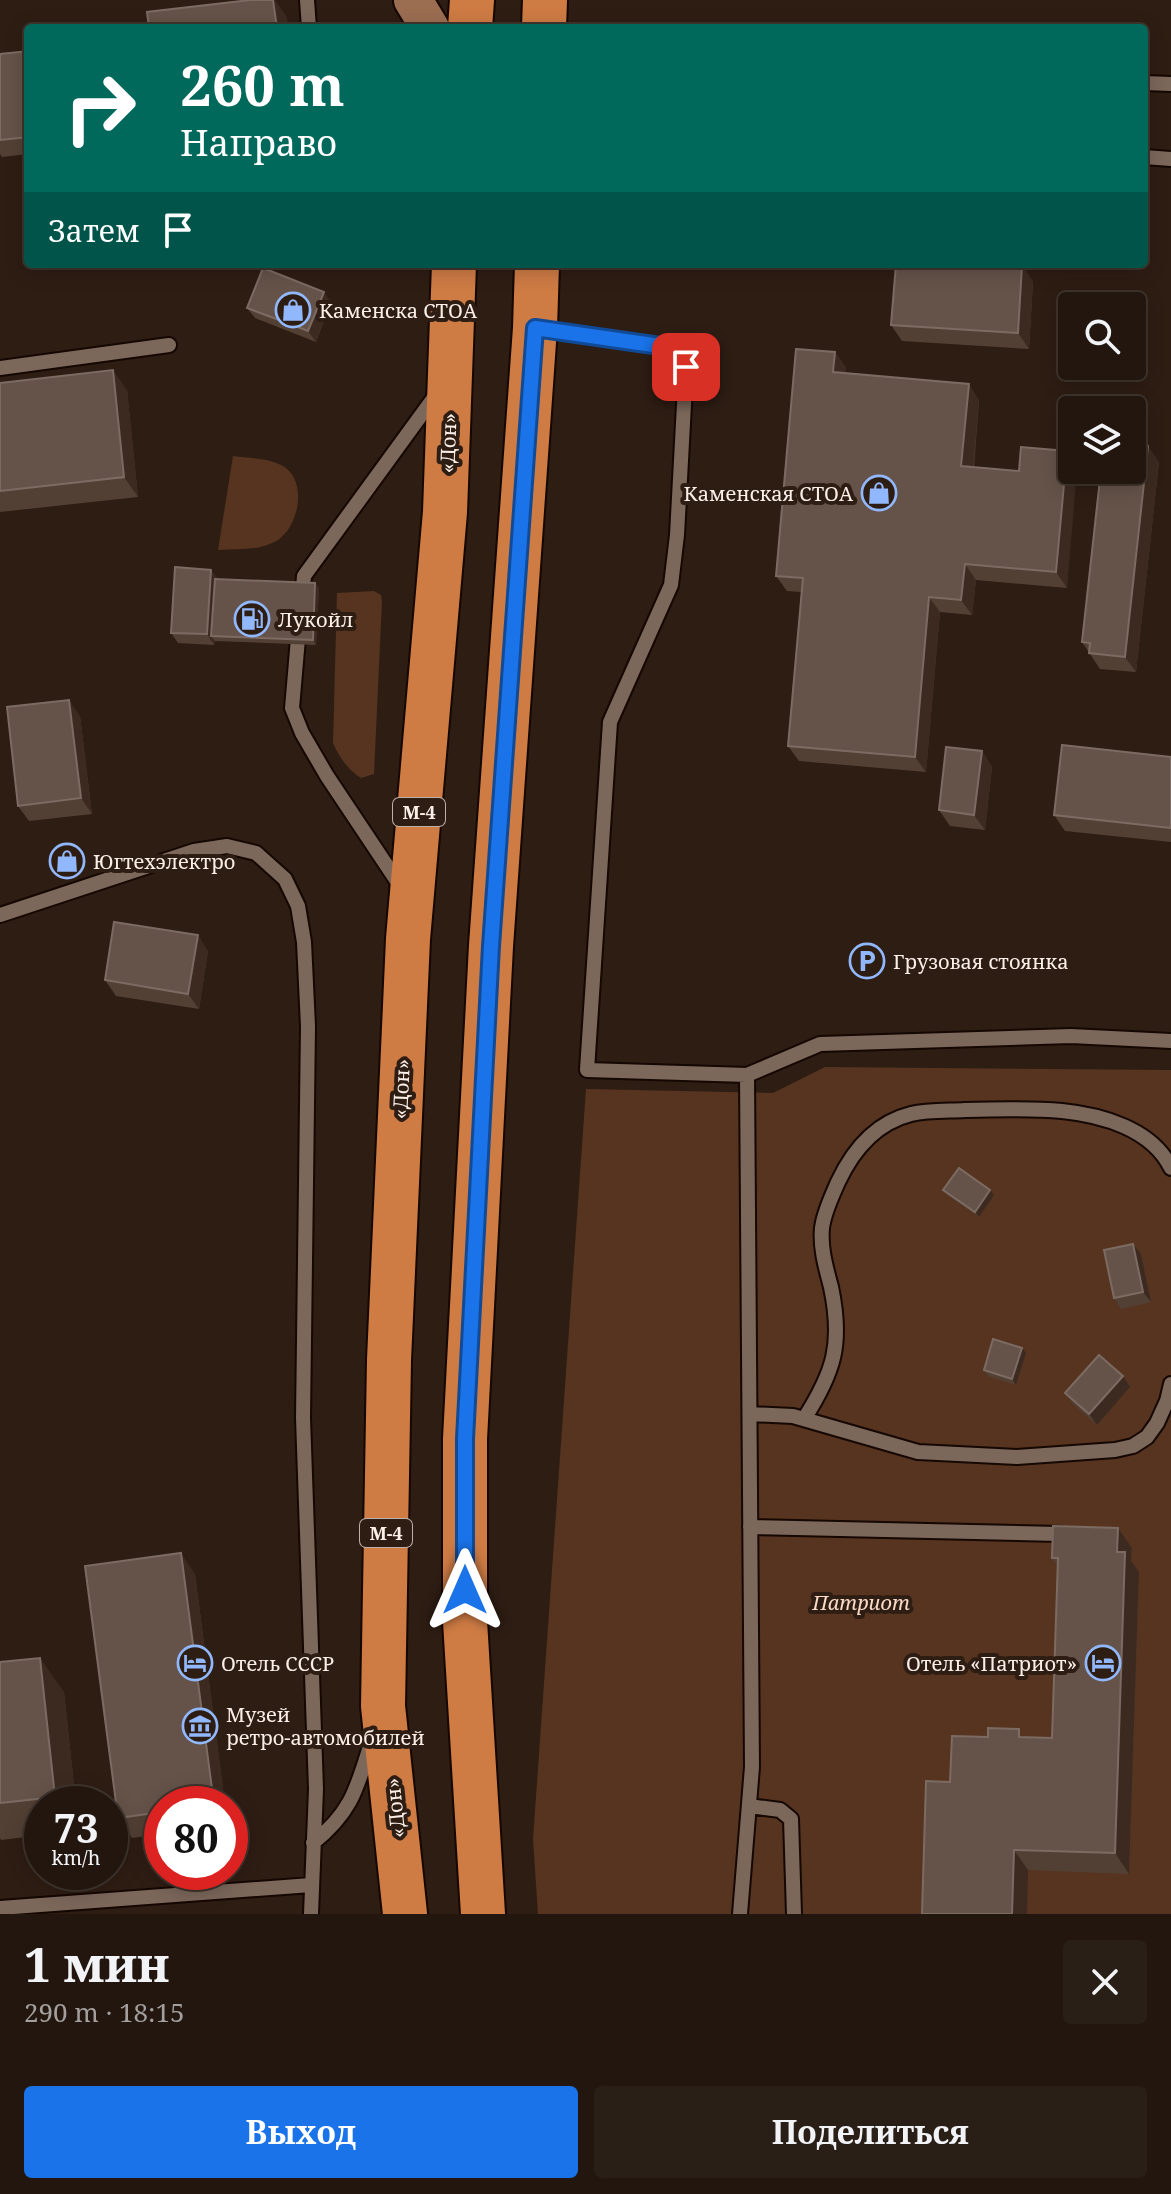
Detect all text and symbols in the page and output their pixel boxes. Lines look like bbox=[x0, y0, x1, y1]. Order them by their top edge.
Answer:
text: 260 m bbox=[180, 46, 345, 122]
icon: right bbox=[48, 56, 152, 160]
text: Направо bbox=[180, 118, 337, 167]
icon: arrive bbox=[156, 208, 200, 252]
text: Затем bbox=[48, 210, 140, 251]
shop icon: Каменска СТОА bbox=[274, 291, 312, 329]
map controls bbox=[1058, 292, 1146, 484]
button: search bbox=[1058, 292, 1146, 380]
place label: Каменска СТОА bbox=[319, 297, 478, 324]
pin bbox=[652, 333, 720, 401]
icon: arrive bbox=[664, 345, 708, 389]
button: layers bbox=[1058, 396, 1146, 484]
street label: «Дон» bbox=[433, 412, 463, 474]
shop icon: Каменская СТОА bbox=[860, 474, 898, 512]
place label: Каменская СТОА bbox=[684, 480, 854, 507]
fuel station icon: Лукойл bbox=[233, 600, 271, 638]
place label: Лукойл bbox=[278, 606, 353, 633]
road number: М-4 bbox=[393, 798, 445, 826]
shop icon: Югтехэлектро bbox=[48, 842, 86, 880]
place label: Югтехэлектро bbox=[93, 848, 235, 875]
parking icon: Грузовая стоянка bbox=[848, 942, 886, 980]
place label: Грузовая стоянка bbox=[893, 948, 1069, 975]
street label: «Дон» bbox=[386, 1058, 416, 1120]
road number: М-4 bbox=[360, 1519, 412, 1547]
position arrow bbox=[423, 1548, 507, 1632]
park label: Патриот bbox=[811, 1589, 910, 1616]
hotel icon: Отель СССР bbox=[176, 1644, 214, 1682]
hotel icon: Отель «Патриот» bbox=[1084, 1644, 1122, 1682]
place label: Отель СССР bbox=[221, 1650, 334, 1677]
place label: Отель «Патриот» bbox=[906, 1650, 1077, 1677]
place label: Музей ретро-автомобилей bbox=[226, 1701, 425, 1751]
museum icon: Музей ретро-автомобилей bbox=[181, 1707, 219, 1745]
street label: «Дон» bbox=[378, 1777, 412, 1839]
speed limit sign: 80 bbox=[144, 1786, 248, 1890]
text: 73 bbox=[53, 1800, 99, 1855]
text: km/h bbox=[51, 1844, 101, 1871]
text: 1 мин bbox=[24, 1931, 169, 1996]
button: close bbox=[1063, 1940, 1147, 2024]
text: 290 m · 18:15 bbox=[24, 1994, 185, 2030]
button: Выход bbox=[24, 2086, 578, 2178]
button: Поделиться bbox=[594, 2086, 1147, 2178]

